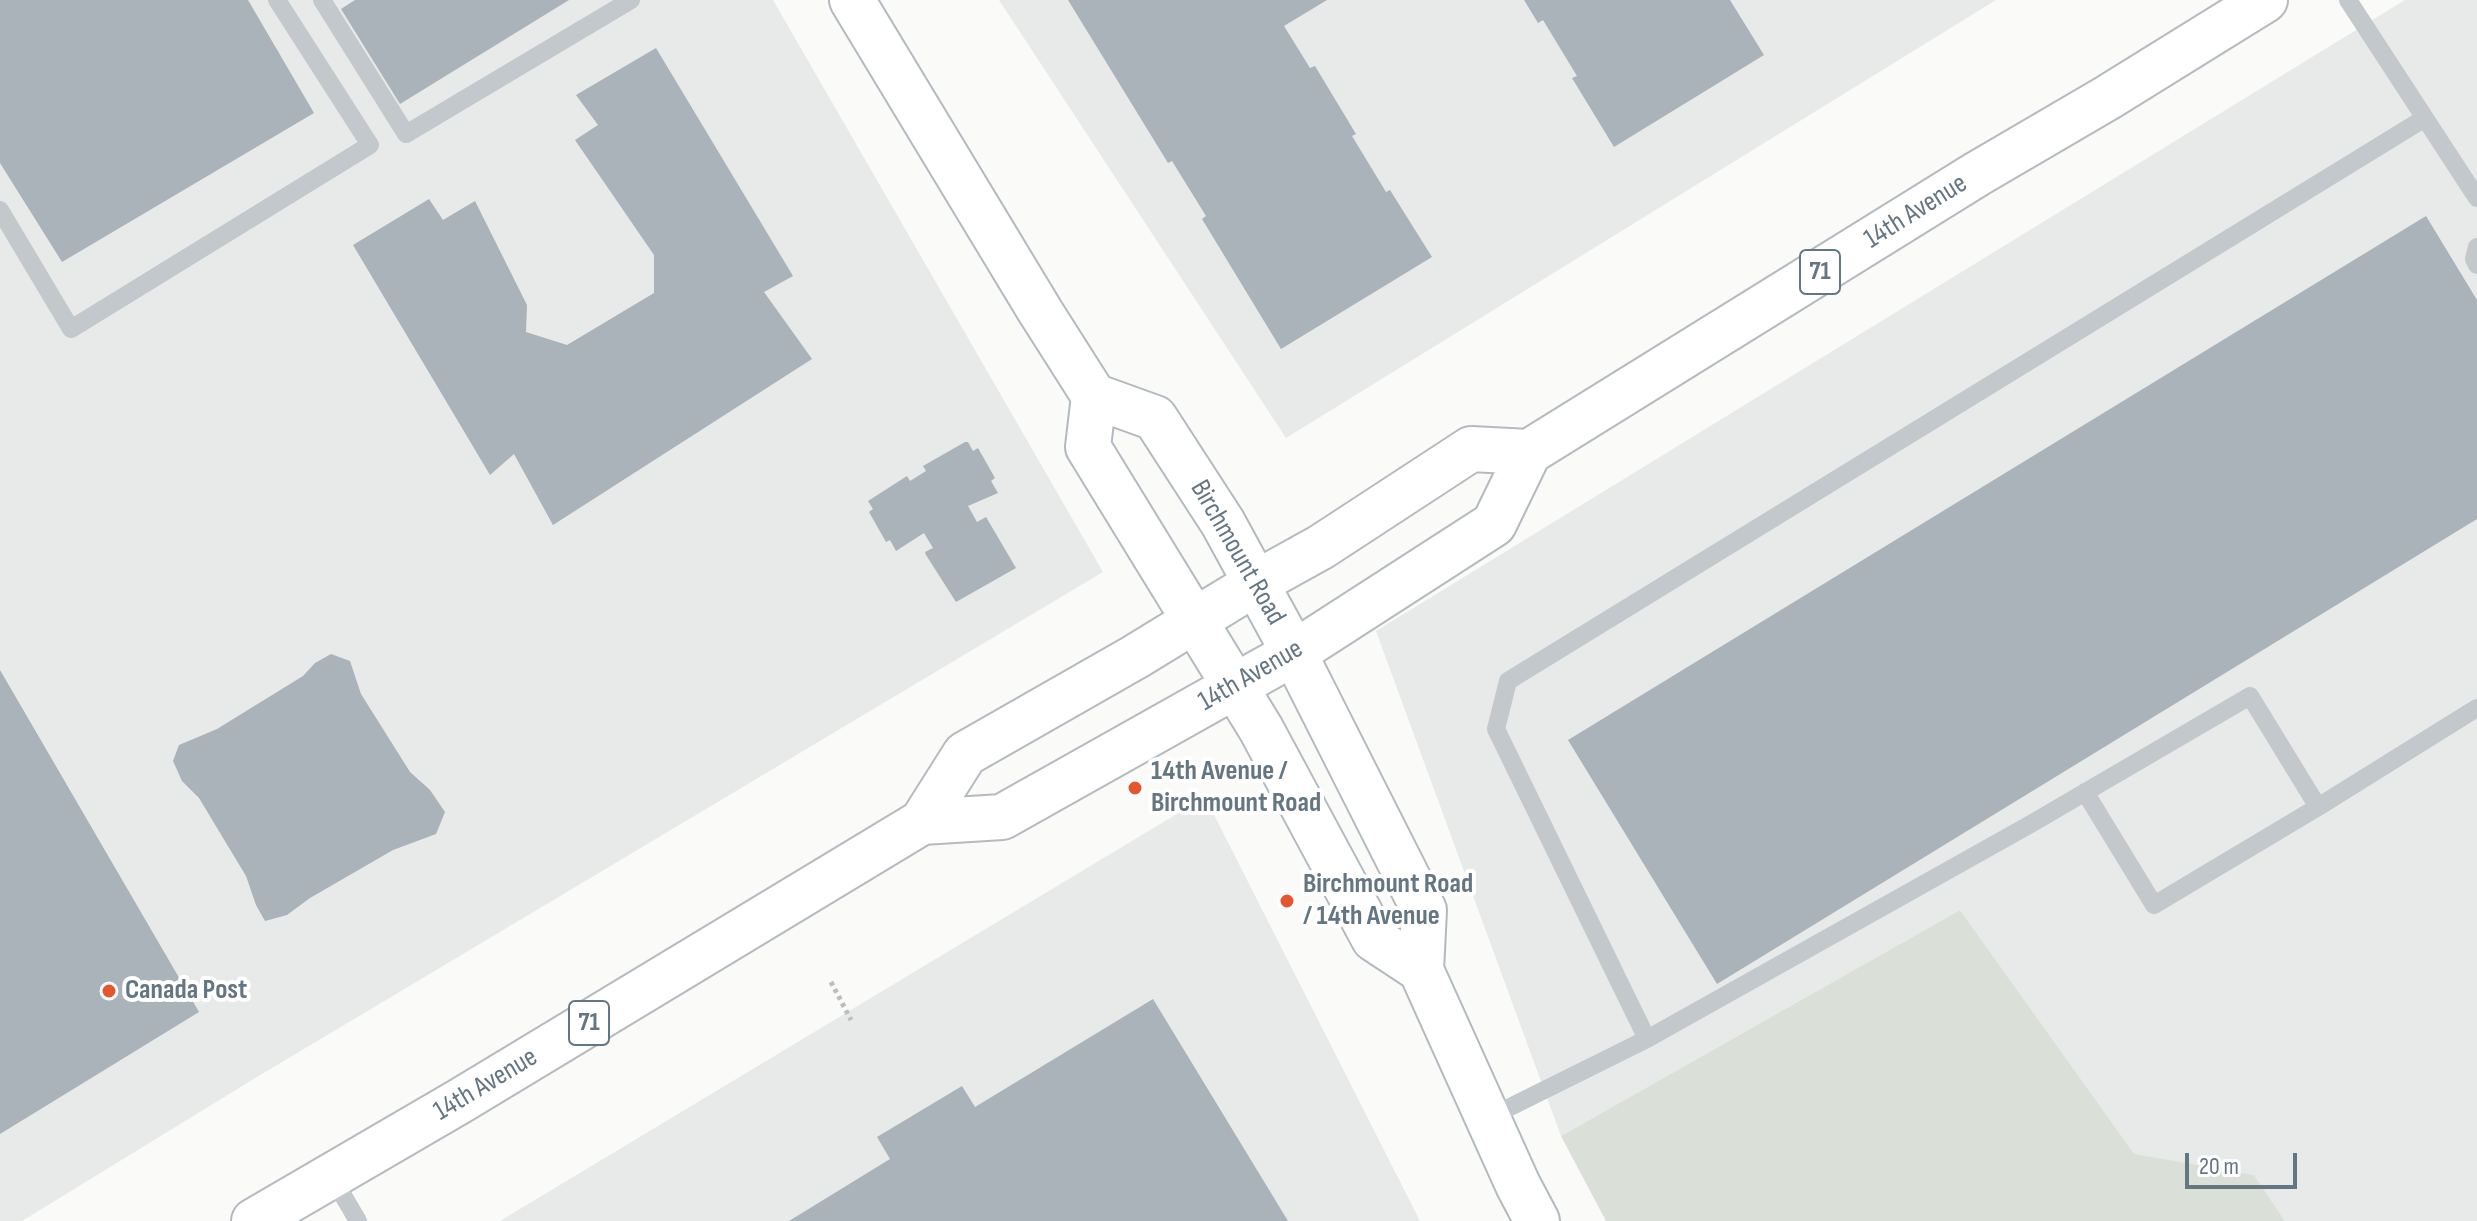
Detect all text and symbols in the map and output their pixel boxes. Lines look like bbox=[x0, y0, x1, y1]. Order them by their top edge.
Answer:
street label: 14th Avenue bbox=[1858, 167, 1974, 257]
road number: 71 bbox=[1800, 250, 1840, 294]
street label: Birchmount Road bbox=[1182, 475, 1292, 631]
street label: 14th Avenue bbox=[1193, 633, 1309, 719]
place label: 14th Avenue / Birchmount Road bbox=[1151, 755, 1321, 821]
marker: 14th Avenue / Birchmount Road bbox=[1126, 779, 1144, 797]
place label: Birchmount Road / 14th Avenue bbox=[1303, 868, 1473, 934]
marker: Birchmount Road / 14th Avenue bbox=[1278, 892, 1296, 910]
place label: Canada Post bbox=[125, 974, 247, 1008]
marker: Canada Post bbox=[100, 982, 118, 1000]
road number: 71 bbox=[569, 1001, 609, 1045]
street label: 14th Avenue bbox=[428, 1041, 544, 1129]
scale bar bbox=[2189, 1137, 2301, 1187]
text: 20 m bbox=[2199, 1152, 2239, 1181]

